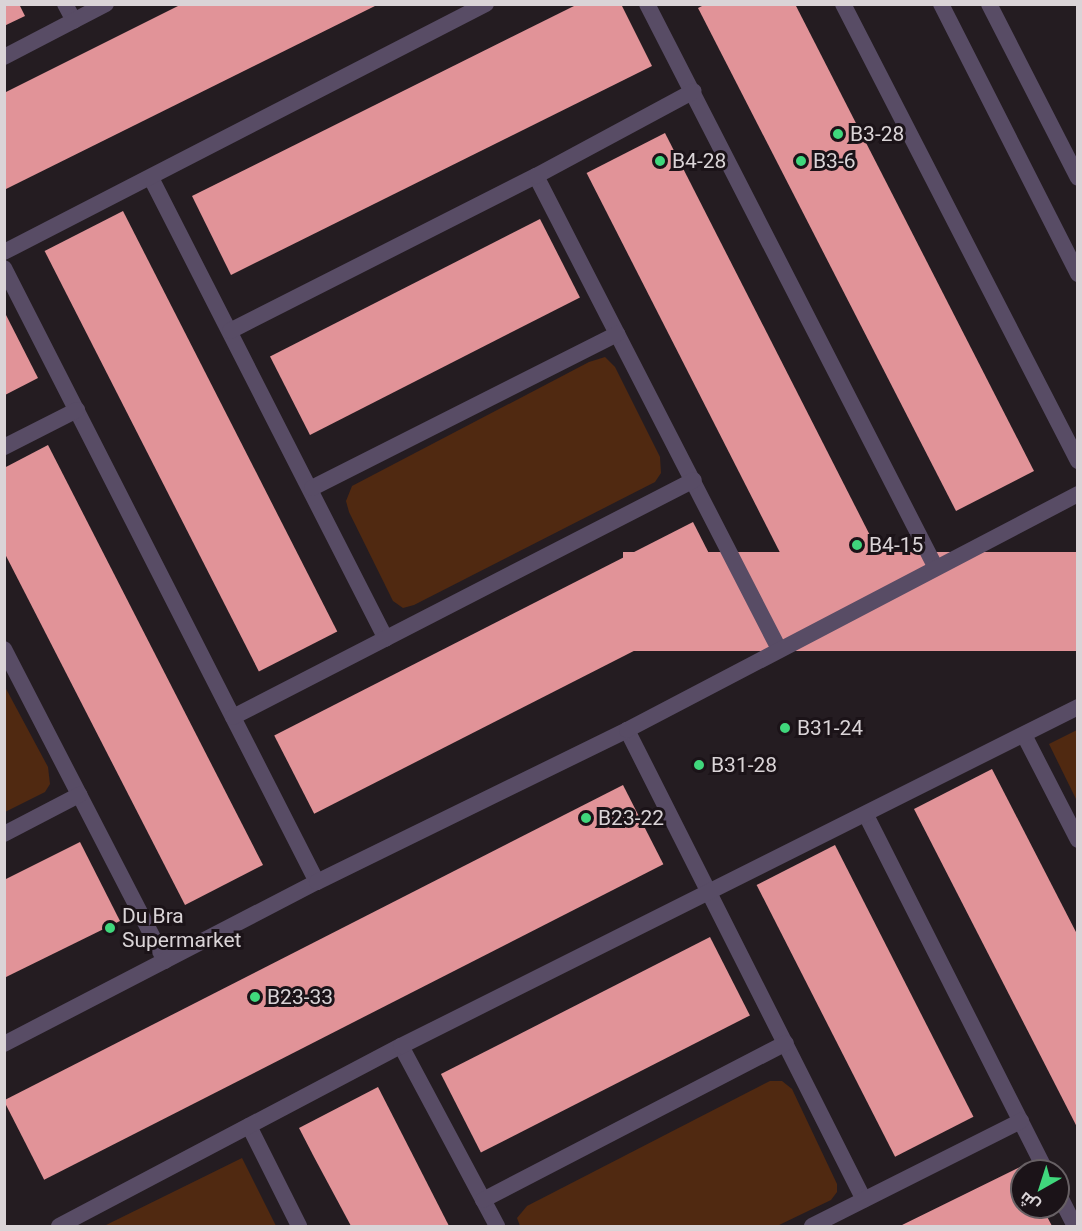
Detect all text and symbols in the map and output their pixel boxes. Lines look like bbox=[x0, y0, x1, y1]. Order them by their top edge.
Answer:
place label: B3-28 bbox=[850, 121, 904, 147]
marker: B3-28 bbox=[831, 127, 845, 141]
place label: B4-28 bbox=[672, 148, 726, 174]
place label: B3-6 bbox=[813, 148, 855, 174]
marker: B4-28 bbox=[653, 154, 667, 168]
marker: B3-6 bbox=[794, 154, 808, 168]
place label: B4-15 bbox=[869, 532, 923, 558]
marker: B4-15 bbox=[850, 538, 864, 552]
place label: B31-24 bbox=[797, 715, 863, 741]
marker: B31-24 bbox=[778, 721, 792, 735]
place label: B31-28 bbox=[711, 752, 777, 778]
marker: B31-28 bbox=[692, 758, 706, 772]
place label: B23-22 bbox=[598, 805, 664, 831]
marker: B23-22 bbox=[579, 811, 593, 825]
place label: Du Bra Supermarket bbox=[122, 903, 241, 953]
marker: Du Bra Supermarket bbox=[103, 921, 117, 935]
place label: B23-33 bbox=[267, 984, 333, 1010]
marker: B23-33 bbox=[248, 990, 262, 1004]
north arrow bbox=[1010, 1159, 1070, 1219]
text: ش bbox=[1016, 1188, 1044, 1216]

